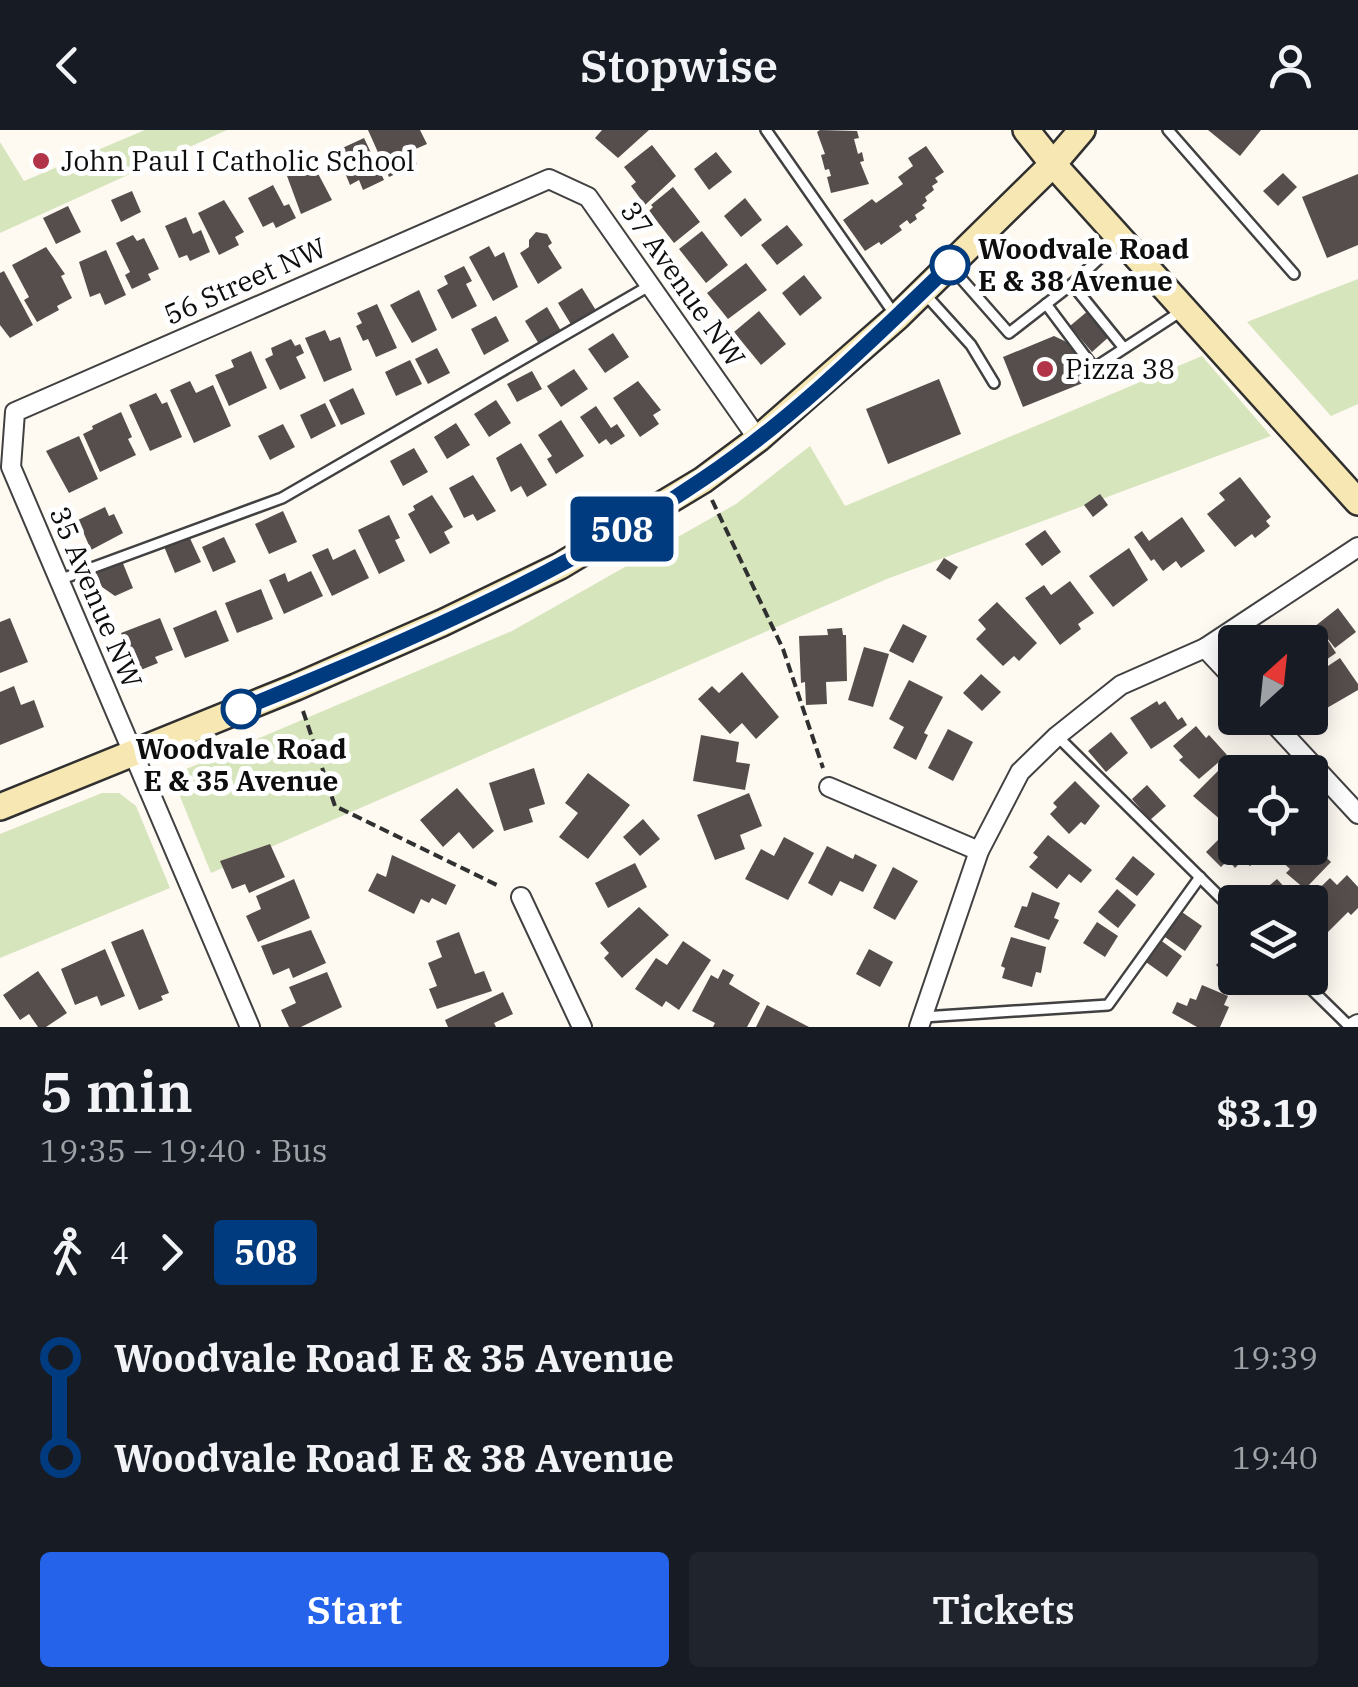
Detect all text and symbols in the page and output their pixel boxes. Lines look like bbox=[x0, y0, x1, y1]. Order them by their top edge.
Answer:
text: Stopwise bbox=[580, 36, 778, 94]
icon: back bbox=[40, 38, 95, 93]
icon: person bbox=[1263, 38, 1318, 93]
place label: John Paul I Catholic School bbox=[61, 142, 415, 179]
marker: John Paul I Catholic School bbox=[30, 150, 52, 172]
street label: 37 Avenue NW bbox=[613, 194, 754, 374]
street label: 56 Street NW bbox=[158, 228, 332, 333]
place label: Woodvale Road E & 38 Avenue bbox=[978, 230, 1189, 299]
marker: Woodvale Road E & 38 Avenue bbox=[931, 246, 969, 284]
place label: Pizza 38 bbox=[1065, 350, 1175, 387]
marker: Pizza 38 bbox=[1034, 358, 1056, 380]
line badge: 508 bbox=[564, 496, 680, 562]
street label: 35 Avenue NW bbox=[42, 500, 151, 693]
text: 508 bbox=[590, 506, 654, 552]
north arrow bbox=[1218, 625, 1328, 735]
map controls bbox=[1218, 625, 1328, 995]
marker: Woodvale Road E & 35 Avenue bbox=[222, 690, 260, 728]
place label: Woodvale Road E & 35 Avenue bbox=[135, 730, 347, 799]
button: locate bbox=[1218, 755, 1328, 865]
button: layers bbox=[1218, 885, 1328, 995]
text: 5 min bbox=[40, 1056, 193, 1127]
text: $3.19 bbox=[1216, 1088, 1318, 1137]
text: 19:35 – 19:40 · Bus bbox=[40, 1129, 327, 1171]
icon: walk bbox=[40, 1225, 95, 1280]
icon: forward bbox=[144, 1225, 199, 1280]
text: 508 bbox=[234, 1229, 297, 1275]
text: 4 bbox=[110, 1231, 129, 1273]
text: Woodvale Road E & 35 Avenue bbox=[114, 1333, 674, 1382]
text: 19:39 bbox=[1232, 1336, 1318, 1378]
text: Woodvale Road E & 38 Avenue bbox=[114, 1433, 674, 1482]
text: 19:40 bbox=[1232, 1436, 1318, 1478]
button: Start bbox=[40, 1552, 669, 1667]
button: Tickets bbox=[689, 1552, 1318, 1667]

